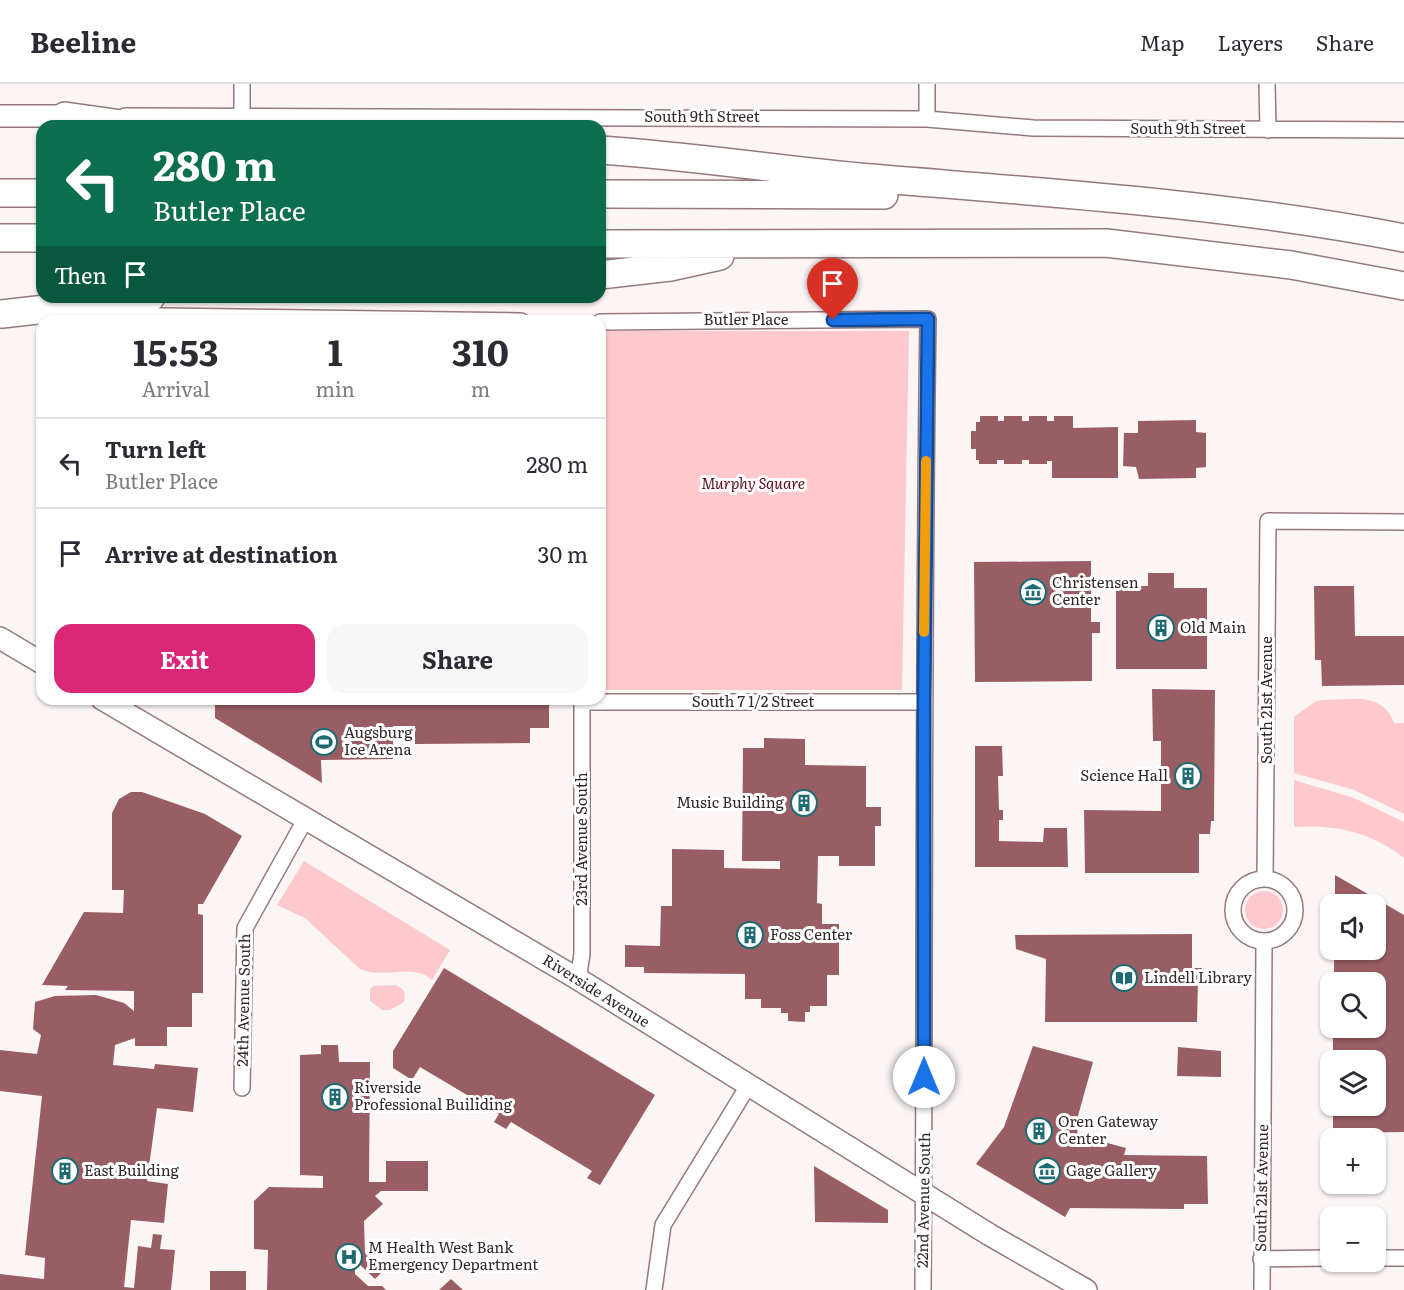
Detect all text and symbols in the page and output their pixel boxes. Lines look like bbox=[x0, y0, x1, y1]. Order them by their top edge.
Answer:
text: Beeline bbox=[30, 20, 136, 62]
text: Map bbox=[1140, 26, 1185, 57]
text: Layers bbox=[1218, 26, 1283, 57]
text: Share bbox=[1316, 26, 1374, 57]
street label: South 9th Street bbox=[644, 104, 760, 127]
street label: South 9th Street bbox=[1130, 116, 1246, 139]
text: 280 m bbox=[153, 132, 276, 194]
icon: left bbox=[54, 144, 132, 222]
text: Butler Place bbox=[153, 189, 306, 229]
text: Then bbox=[54, 258, 107, 291]
icon: arrive bbox=[119, 258, 152, 291]
pin bbox=[807, 258, 858, 320]
icon: arrive bbox=[816, 267, 849, 300]
street label: Butler Place bbox=[704, 307, 789, 330]
text: 15:53 bbox=[133, 324, 219, 377]
text: 1 bbox=[328, 324, 343, 377]
text: 310 bbox=[452, 324, 509, 377]
text: Arrival bbox=[142, 373, 210, 403]
text: min bbox=[316, 373, 355, 403]
text: m bbox=[471, 373, 490, 403]
text: Turn left bbox=[105, 432, 206, 465]
icon: left bbox=[54, 447, 87, 480]
text: 280 m bbox=[526, 447, 588, 480]
text: Butler Place bbox=[105, 465, 218, 495]
park label: Murphy Square bbox=[701, 471, 805, 494]
icon: arrive bbox=[54, 537, 87, 570]
text: Arrive at destination bbox=[105, 537, 338, 570]
text: 30 m bbox=[538, 537, 588, 570]
place label: Christensen Center bbox=[1052, 570, 1139, 610]
museum icon: Christensen Center bbox=[1018, 577, 1048, 607]
building icon: Old Main bbox=[1146, 613, 1176, 643]
place label: Old Main bbox=[1180, 615, 1246, 638]
button: Exit bbox=[54, 624, 315, 693]
button: Share bbox=[327, 624, 588, 693]
street label: South 21st Avenue bbox=[1254, 636, 1277, 764]
street label: South 7 1/2 Street bbox=[692, 689, 814, 712]
place label: Augsburg Ice Arena bbox=[344, 720, 413, 760]
sports icon: Augsburg Ice Arena bbox=[309, 727, 339, 757]
building icon: Science Hall bbox=[1173, 761, 1203, 791]
place label: Science Hall bbox=[1080, 763, 1168, 786]
street label: 23rd Avenue South bbox=[569, 772, 592, 906]
building icon: Music Building bbox=[789, 788, 819, 818]
place label: Music Building bbox=[676, 790, 785, 813]
map controls bbox=[1320, 894, 1386, 1272]
button: sound bbox=[1320, 894, 1386, 960]
building icon: Foss Center bbox=[735, 920, 765, 950]
place label: Foss Center bbox=[770, 922, 852, 945]
street label: 24th Avenue South bbox=[230, 933, 255, 1067]
street label: Riverside Avenue bbox=[539, 947, 655, 1032]
library icon: Lindell Library bbox=[1109, 963, 1139, 993]
place label: Lindell Library bbox=[1144, 965, 1252, 988]
button: search bbox=[1320, 972, 1386, 1038]
position arrow bbox=[892, 1045, 956, 1109]
button: layers bbox=[1320, 1050, 1386, 1116]
place label: Riverside Professional Builiding bbox=[354, 1075, 513, 1115]
building icon: Riverside Professional Builiding bbox=[320, 1082, 350, 1112]
place label: Oren Gateway Center bbox=[1058, 1109, 1158, 1149]
building icon: Oren Gateway Center bbox=[1024, 1116, 1054, 1146]
street label: South 21st Avenue bbox=[1248, 1124, 1273, 1252]
button: + bbox=[1320, 1128, 1386, 1194]
street label: 22nd Avenue South bbox=[910, 1132, 935, 1268]
building icon: East Building bbox=[50, 1156, 80, 1186]
museum icon: Gage Gallery bbox=[1032, 1156, 1062, 1186]
place label: East Building bbox=[84, 1158, 180, 1181]
place label: Gage Gallery bbox=[1066, 1158, 1157, 1181]
button: − bbox=[1320, 1206, 1386, 1272]
place label: M Health West Bank Emergency Department bbox=[368, 1235, 538, 1275]
hospital icon: M Health West Bank Emergency Department bbox=[334, 1242, 364, 1272]

